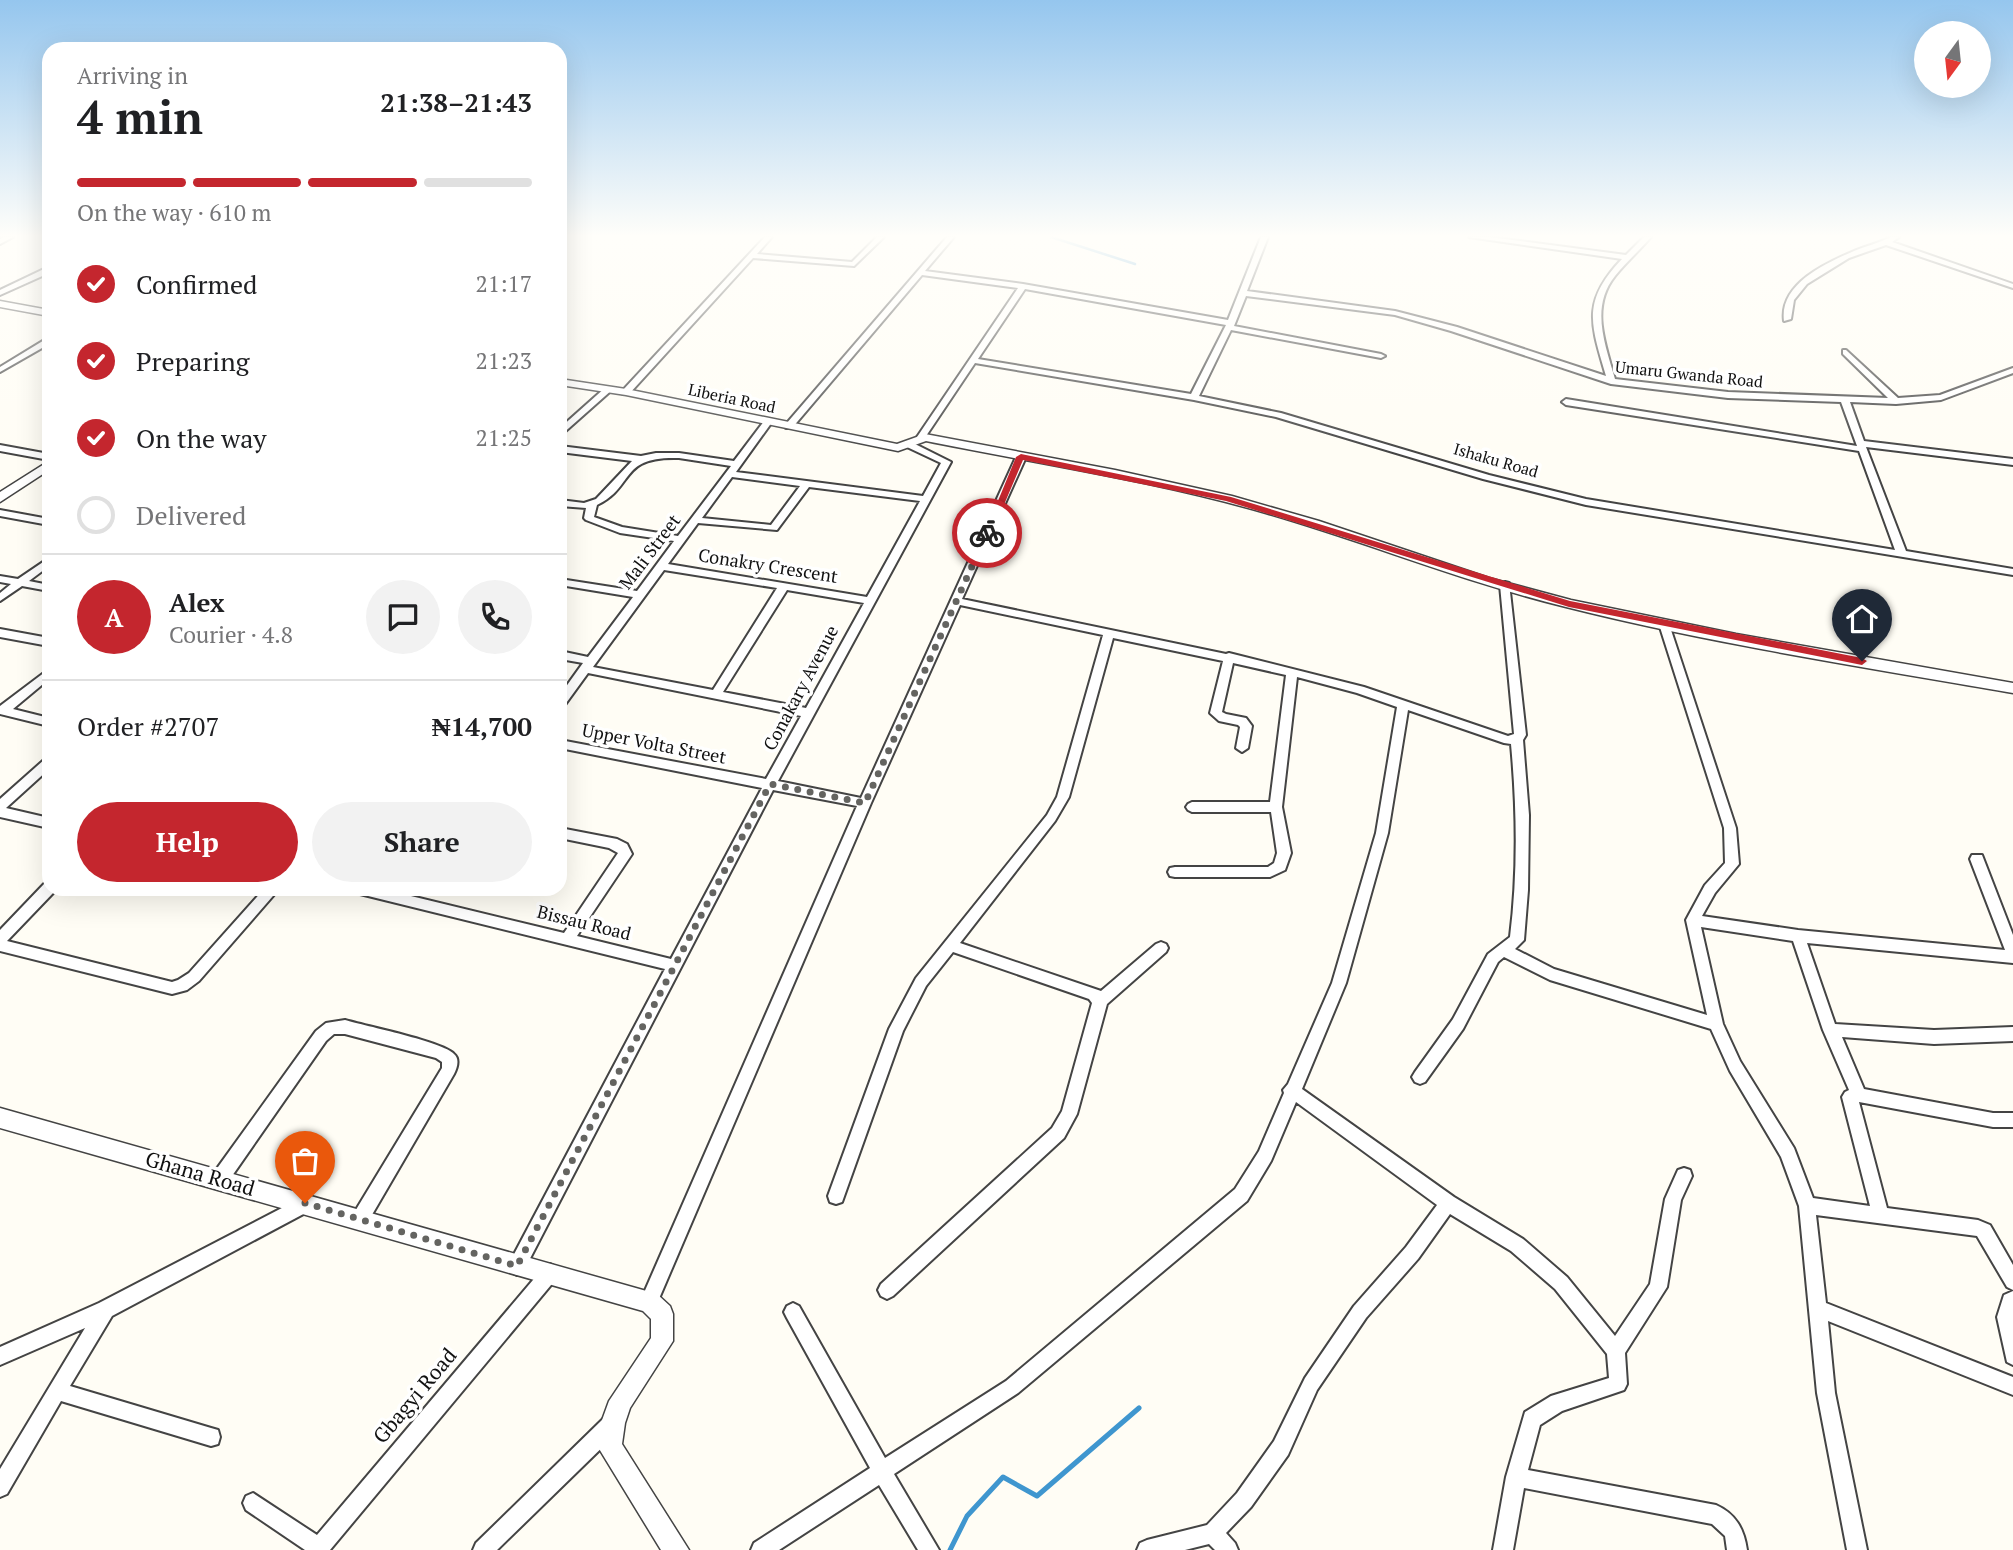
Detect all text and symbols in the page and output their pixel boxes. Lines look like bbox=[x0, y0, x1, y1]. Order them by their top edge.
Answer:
north arrow bbox=[1914, 21, 1992, 98]
map controls bbox=[1914, 21, 1991, 98]
text: Arriving in bbox=[77, 60, 188, 91]
text: 21:38–21:43 bbox=[380, 85, 532, 119]
text: 4 min bbox=[77, 86, 203, 147]
text: On the way · 610 m bbox=[77, 197, 271, 228]
icon: check bbox=[77, 265, 115, 303]
text: Confirmed bbox=[136, 267, 257, 301]
text: 21:17 bbox=[475, 268, 532, 299]
icon: check bbox=[77, 342, 115, 380]
text: Preparing bbox=[136, 344, 249, 378]
text: 21:23 bbox=[475, 345, 532, 376]
street label: Umaru Gwanda Road bbox=[1614, 355, 1764, 393]
street label: Liberia Road bbox=[686, 378, 778, 418]
icon: check bbox=[77, 419, 115, 457]
text: On the way bbox=[136, 421, 267, 455]
text: 21:25 bbox=[475, 422, 532, 453]
street label: Ishaku Road bbox=[1451, 437, 1541, 483]
text: Delivered bbox=[136, 498, 246, 532]
courier bbox=[952, 498, 1022, 568]
street label: Mali Street bbox=[613, 509, 685, 594]
icon: bike bbox=[968, 514, 1006, 552]
street label: Conakry Crescent bbox=[697, 542, 840, 588]
button: chat bbox=[366, 580, 440, 654]
button: phone bbox=[458, 580, 532, 654]
text: Alex bbox=[169, 585, 225, 619]
pin bbox=[1832, 589, 1892, 661]
text: A bbox=[105, 600, 123, 634]
icon: home bbox=[1843, 600, 1881, 638]
text: Courier · 4.8 bbox=[169, 619, 293, 650]
street label: Conakary Avenue bbox=[757, 621, 843, 754]
text: Order #2707 bbox=[77, 709, 219, 743]
text: ₦14,700 bbox=[432, 709, 532, 743]
street label: Upper Volta Street bbox=[580, 717, 729, 769]
button: Help bbox=[77, 802, 298, 882]
button: Share bbox=[312, 802, 532, 882]
street label: Bissau Road bbox=[535, 899, 634, 945]
pin bbox=[275, 1131, 335, 1203]
icon: bag bbox=[286, 1142, 324, 1180]
street label: Ghana Road bbox=[142, 1144, 258, 1202]
street label: Gbagyi Road bbox=[366, 1342, 463, 1449]

